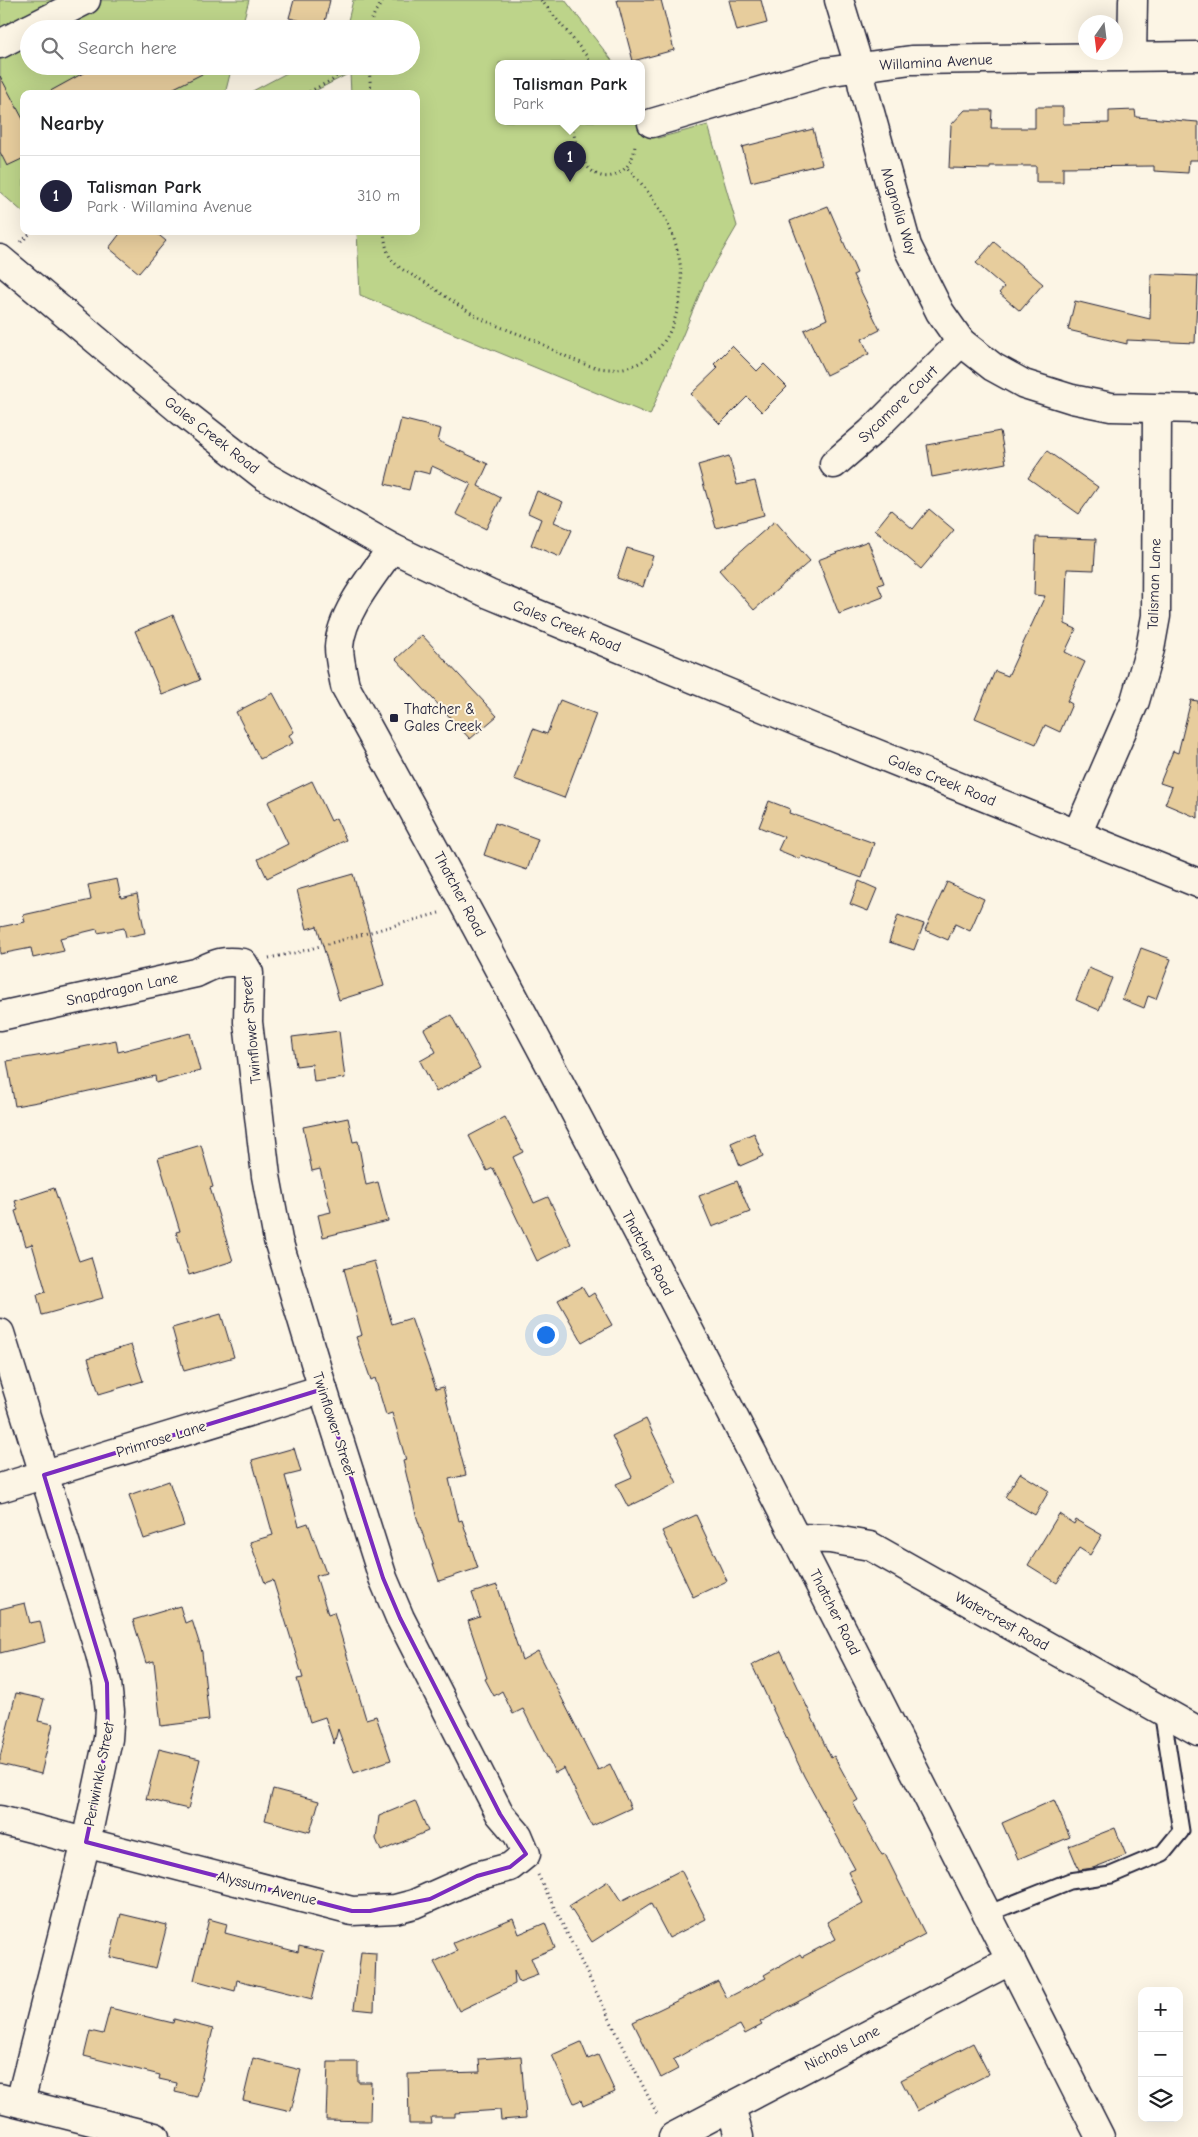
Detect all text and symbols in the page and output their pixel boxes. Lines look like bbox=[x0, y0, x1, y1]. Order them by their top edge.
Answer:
north arrow bbox=[1078, 15, 1123, 60]
search box bbox=[20, 20, 420, 75]
icon: search bbox=[38, 34, 66, 62]
text: Search here bbox=[78, 37, 177, 59]
street label: Willamina Avenue bbox=[879, 50, 993, 74]
popup bbox=[495, 60, 645, 125]
text: Talisman Park bbox=[513, 73, 627, 95]
text: Park bbox=[513, 95, 544, 113]
text: Nearby bbox=[40, 111, 104, 135]
pin: 1 bbox=[554, 141, 586, 182]
street label: Magnolia Way bbox=[877, 165, 921, 257]
text: Talisman Park bbox=[87, 176, 201, 198]
text: 1 bbox=[53, 187, 59, 205]
text: 310 m bbox=[357, 187, 400, 205]
text: Park · Willamina Avenue bbox=[87, 198, 252, 216]
street label: Sycamore Court bbox=[855, 361, 942, 446]
street label: Gales Creek Road bbox=[161, 392, 263, 478]
street label: Talisman Lane bbox=[1143, 538, 1165, 630]
street label: Gales Creek Road bbox=[510, 596, 624, 656]
place label: Thatcher & Gales Creek bbox=[404, 700, 482, 735]
marker: Thatcher & Gales Creek bbox=[388, 712, 400, 724]
street label: Gales Creek Road bbox=[885, 750, 999, 810]
street label: Thatcher Road bbox=[430, 848, 490, 940]
street label: Snapdragon Lane bbox=[65, 968, 180, 1010]
street label: Twinflower Street bbox=[237, 974, 265, 1085]
street label: Thatcher Road bbox=[618, 1207, 678, 1299]
your location bbox=[533, 1322, 559, 1348]
street label: Twinflower Street bbox=[309, 1370, 360, 1479]
street label: Primrose Lane bbox=[114, 1417, 209, 1461]
street label: Thatcher Road bbox=[806, 1566, 864, 1658]
street label: Watercrest Road bbox=[952, 1588, 1052, 1654]
street label: Periwinkle Street bbox=[80, 1720, 118, 1828]
street label: Alyssum Avenue bbox=[215, 1867, 319, 1909]
map controls bbox=[1138, 1987, 1183, 2122]
button: + bbox=[1138, 1987, 1183, 2032]
street label: Nichols Lane bbox=[801, 2021, 883, 2075]
button: − bbox=[1138, 2032, 1183, 2077]
button: layers bbox=[1138, 2077, 1183, 2122]

